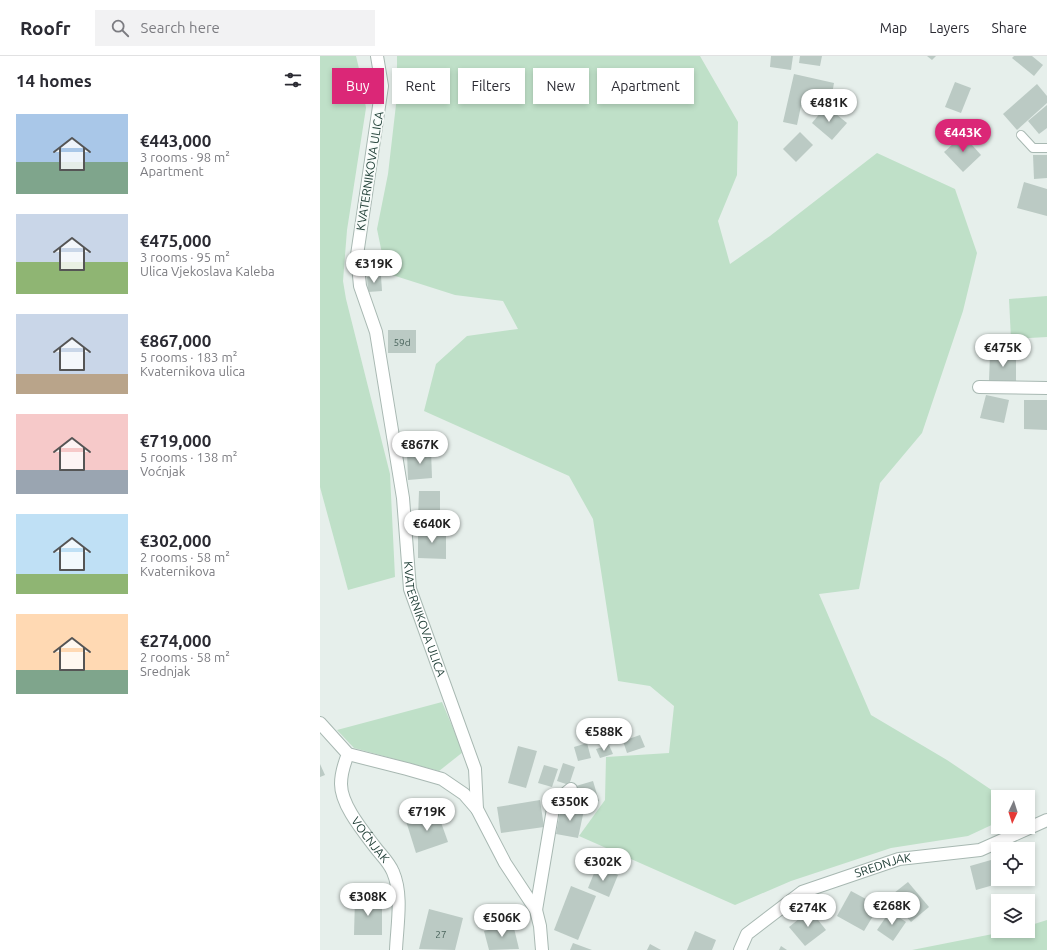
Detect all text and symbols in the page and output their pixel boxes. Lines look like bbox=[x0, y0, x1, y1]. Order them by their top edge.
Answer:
search box bbox=[95, 10, 375, 46]
text: Roofr bbox=[20, 17, 71, 39]
icon: search bbox=[109, 17, 131, 39]
text: Search here bbox=[141, 19, 220, 36]
text: Map bbox=[880, 20, 907, 36]
text: Layers bbox=[929, 20, 969, 36]
text: Share bbox=[991, 20, 1027, 36]
chip: Buy bbox=[332, 68, 384, 104]
chip: Rent bbox=[392, 68, 450, 104]
chip: Filters bbox=[458, 68, 525, 104]
chip: New bbox=[533, 68, 589, 104]
chip: Apartment bbox=[597, 68, 694, 104]
icon: filters bbox=[282, 69, 304, 91]
text: 14 homes bbox=[16, 71, 92, 90]
pin: €481K bbox=[801, 89, 857, 123]
text: €481K bbox=[810, 95, 848, 109]
street label: KVATERNIKOVA ULICA bbox=[354, 110, 385, 232]
pin: €443K bbox=[935, 119, 991, 153]
text: €443K bbox=[944, 125, 982, 139]
icon: home bbox=[48, 130, 96, 178]
text: €443,000 bbox=[140, 131, 211, 150]
text: 3 rooms · 98 m² bbox=[140, 150, 230, 164]
text: Apartment bbox=[140, 164, 204, 178]
icon: home bbox=[48, 230, 96, 278]
text: €475,000 bbox=[140, 231, 211, 250]
text: 3 rooms · 95 m² bbox=[140, 250, 230, 264]
pin: €319K bbox=[346, 250, 402, 284]
text: €319K bbox=[355, 256, 393, 270]
text: Ulica Vjekoslava Kaleba bbox=[140, 264, 275, 278]
icon: home bbox=[48, 330, 96, 378]
text: €867,000 bbox=[140, 331, 211, 350]
pin: €475K bbox=[975, 334, 1031, 368]
house number: 59d bbox=[393, 337, 411, 348]
text: €475K bbox=[984, 340, 1022, 354]
text: 5 rooms · 183 m² bbox=[140, 350, 237, 364]
text: Kvaternikova ulica bbox=[140, 364, 245, 378]
icon: home bbox=[48, 430, 96, 478]
text: €719,000 bbox=[140, 431, 211, 450]
pin: €867K bbox=[392, 431, 448, 465]
text: €867K bbox=[401, 437, 439, 451]
text: 5 rooms · 138 m² bbox=[140, 450, 237, 464]
text: Voćnjak bbox=[140, 464, 185, 478]
pin: €640K bbox=[404, 510, 460, 544]
text: €640K bbox=[413, 516, 451, 530]
icon: home bbox=[48, 530, 96, 578]
text: €302,000 bbox=[140, 531, 211, 550]
text: 2 rooms · 58 m² bbox=[140, 550, 230, 564]
street label: KVATERNIKOVA ULICA bbox=[402, 561, 448, 679]
text: Kvaternikova bbox=[140, 564, 216, 578]
icon: home bbox=[48, 630, 96, 678]
text: €274,000 bbox=[140, 631, 211, 650]
text: 2 rooms · 58 m² bbox=[140, 650, 230, 664]
text: Srednjak bbox=[140, 664, 190, 678]
pin: €588K bbox=[576, 718, 632, 752]
text: €588K bbox=[585, 724, 623, 738]
pin: €350K bbox=[542, 788, 598, 822]
north arrow bbox=[991, 790, 1035, 834]
map controls bbox=[991, 790, 1035, 938]
text: €350K bbox=[551, 794, 589, 808]
pin: €719K bbox=[399, 798, 455, 832]
text: €719K bbox=[408, 804, 446, 818]
street label: VOĆNJAK bbox=[349, 814, 392, 865]
button: locate bbox=[991, 842, 1035, 886]
pin: €302K bbox=[575, 848, 631, 882]
street label: SREDNJAK bbox=[853, 851, 912, 880]
text: €302K bbox=[584, 854, 622, 868]
pin: €308K bbox=[340, 883, 396, 917]
text: €308K bbox=[349, 889, 387, 903]
pin: €268K bbox=[864, 892, 920, 926]
pin: €274K bbox=[780, 894, 836, 928]
button: layers bbox=[991, 894, 1035, 938]
text: €268K bbox=[873, 898, 911, 912]
text: €274K bbox=[789, 900, 827, 914]
pin: €506K bbox=[474, 904, 530, 938]
text: €506K bbox=[483, 910, 521, 924]
house number: 27 bbox=[435, 929, 447, 940]

